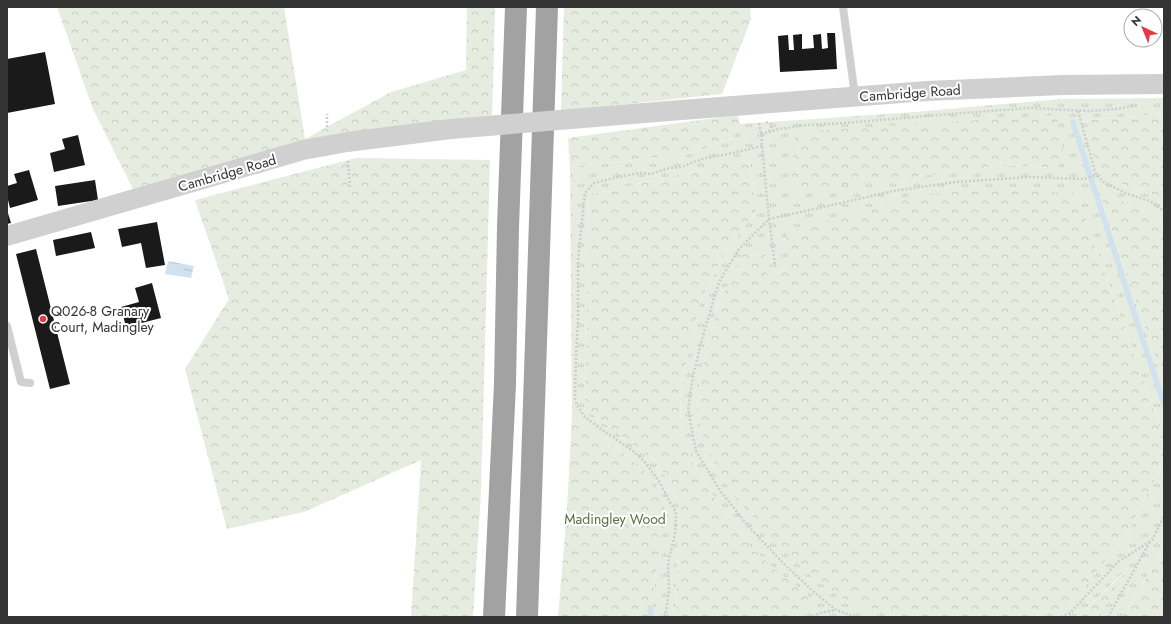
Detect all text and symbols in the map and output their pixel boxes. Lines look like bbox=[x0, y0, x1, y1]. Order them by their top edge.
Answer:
north arrow bbox=[1123, 8, 1163, 48]
text: N bbox=[1127, 12, 1145, 30]
street label: Cambridge Road bbox=[859, 79, 961, 107]
street label: Cambridge Road bbox=[176, 149, 278, 197]
place label: Q026-8 Granary Court, Madingley bbox=[51, 301, 155, 337]
marker: Q026-8 Granary Court, Madingley bbox=[38, 314, 48, 324]
park label: Madingley Wood bbox=[564, 509, 666, 529]

